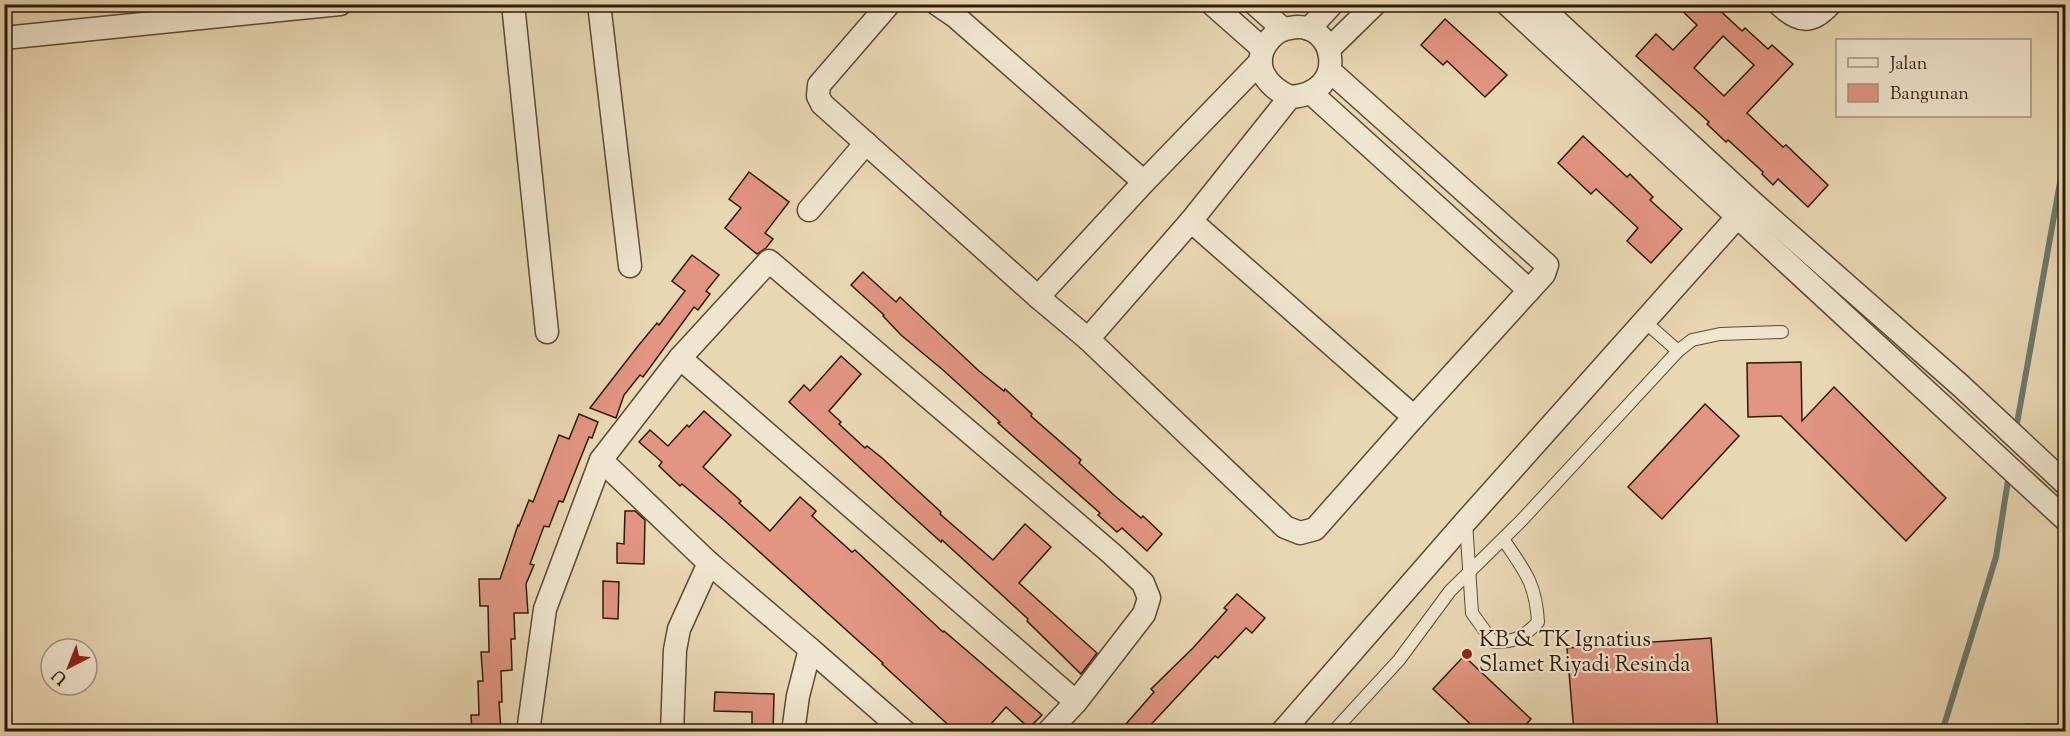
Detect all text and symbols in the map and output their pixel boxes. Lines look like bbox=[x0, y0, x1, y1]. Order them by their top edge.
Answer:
legend bbox=[1836, 39, 2031, 117]
text: Jalan bbox=[1889, 52, 1928, 78]
text: Bangunan bbox=[1890, 82, 1969, 108]
place label: KB & TK Ignatius Slamet Riyadi Resinda bbox=[1479, 625, 1690, 682]
north arrow bbox=[39, 637, 99, 697]
marker: KB & TK Ignatius Slamet Riyadi Resinda bbox=[1460, 647, 1474, 661]
text: U bbox=[47, 663, 73, 689]

